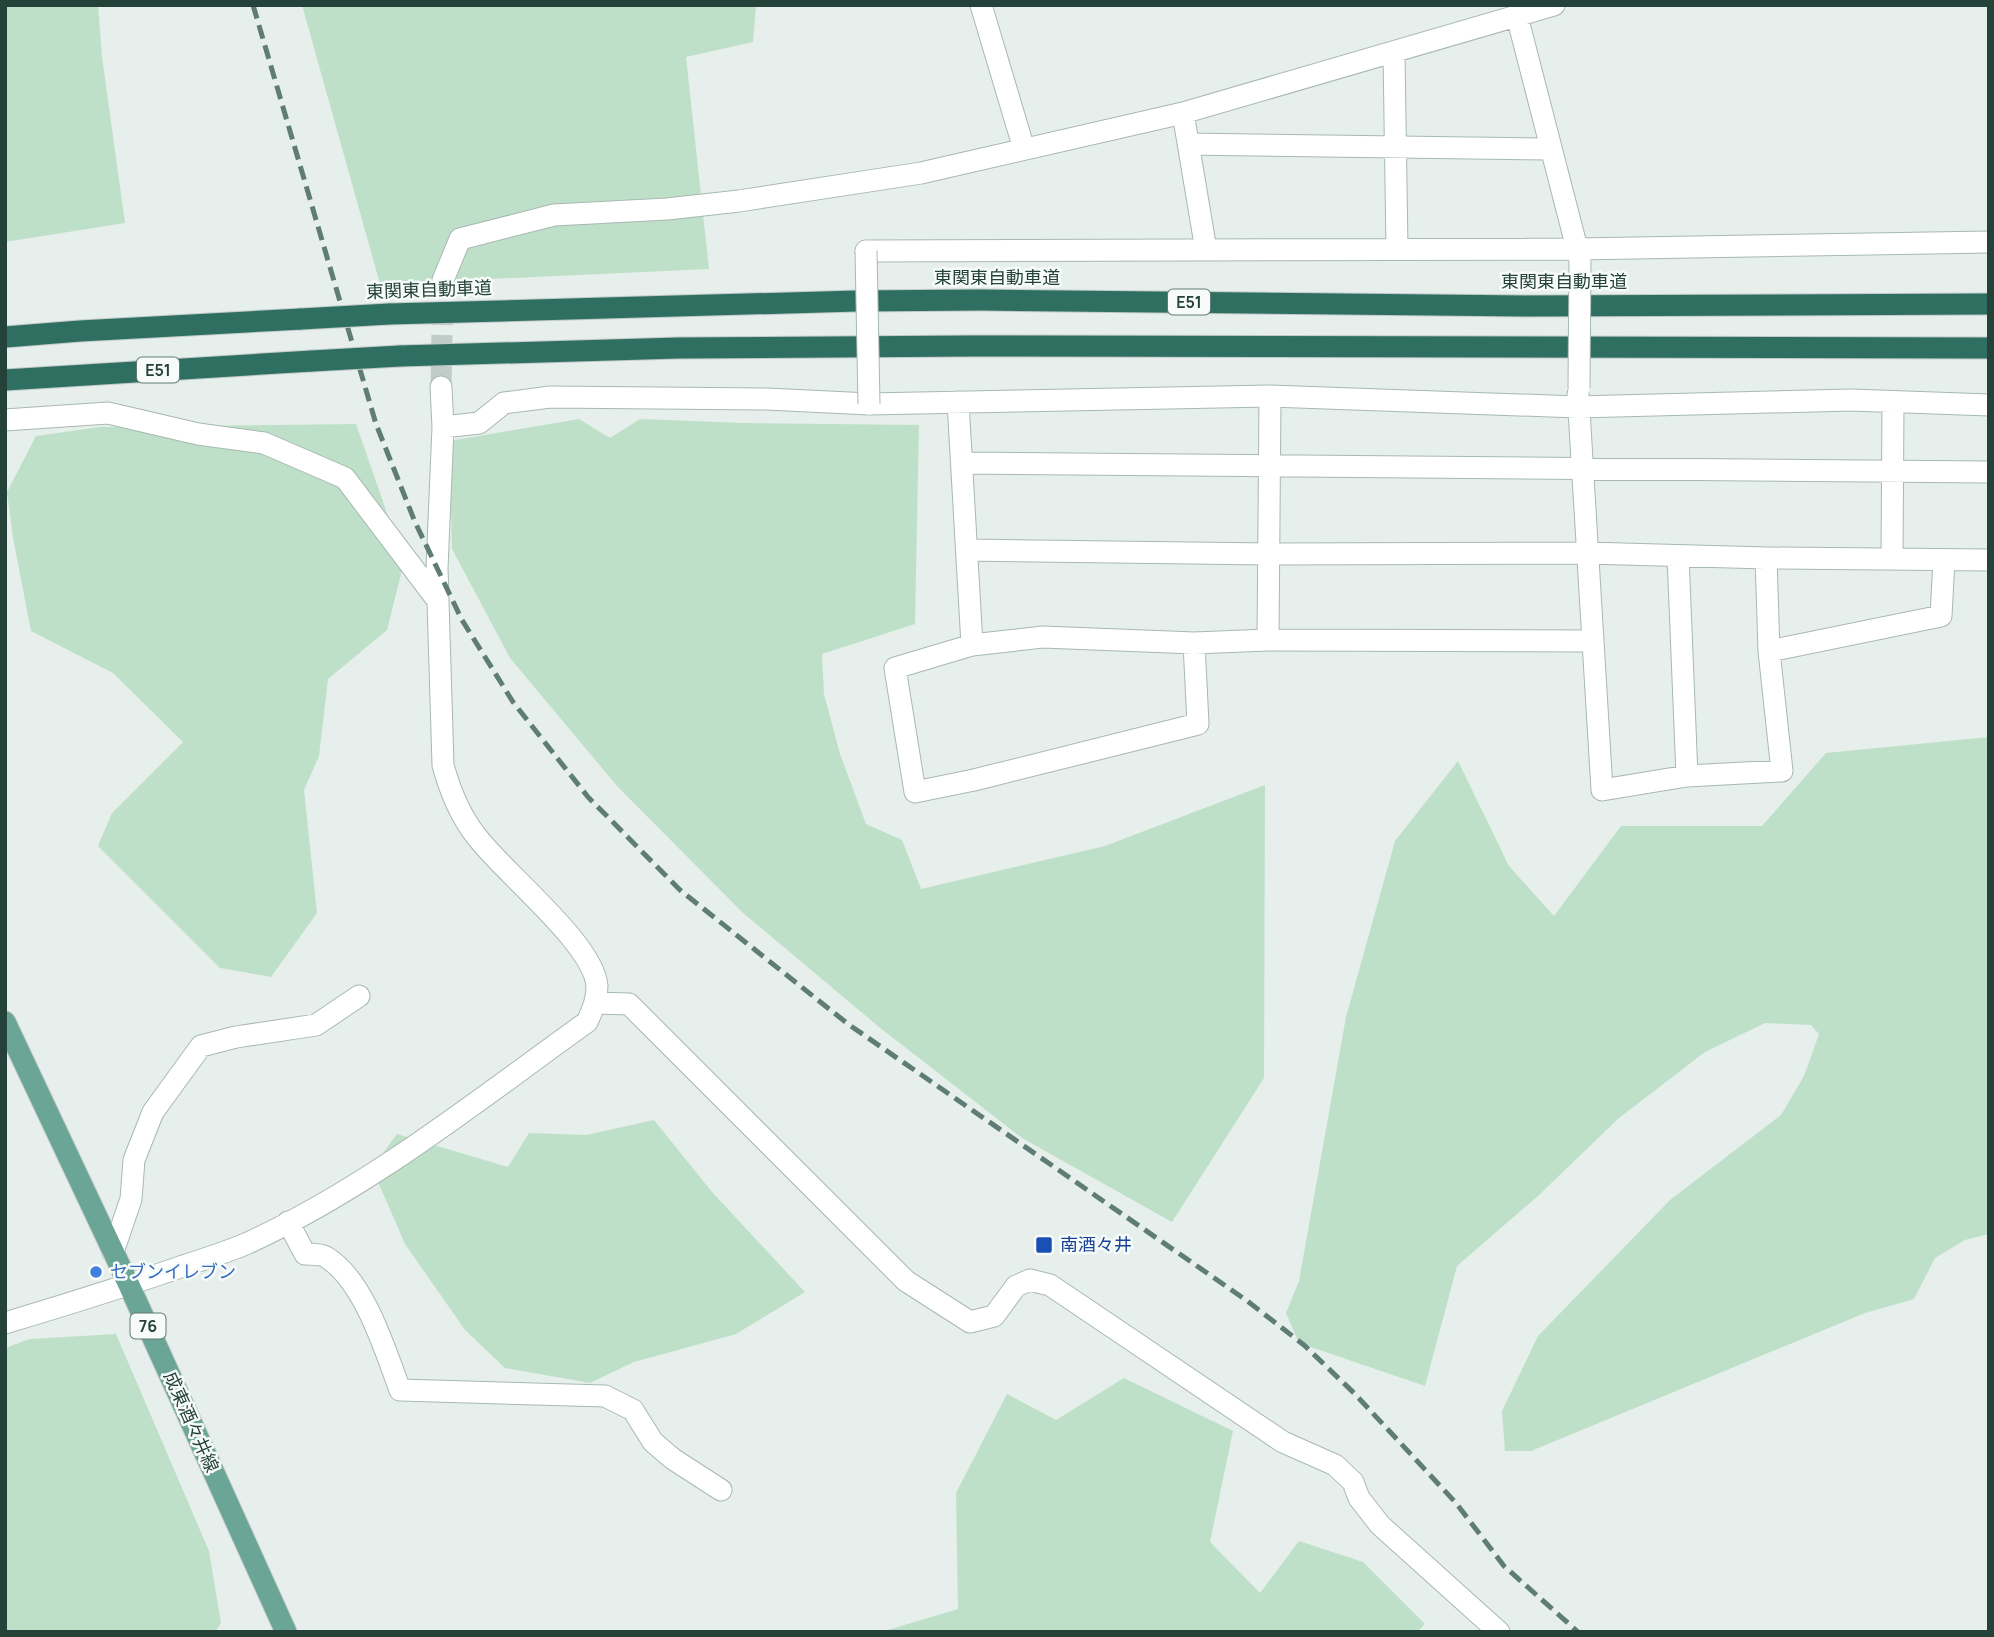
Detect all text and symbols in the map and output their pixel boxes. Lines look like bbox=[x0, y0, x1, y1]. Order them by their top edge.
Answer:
street label: 東関東自動車道 bbox=[934, 265, 1060, 289]
street label: 東関東自動車道 bbox=[1501, 269, 1627, 293]
street label: 東関東自動車道 bbox=[366, 275, 492, 303]
road number: E51 bbox=[1168, 290, 1210, 314]
road number: E51 bbox=[137, 358, 179, 382]
place label: 南酒々井 bbox=[1060, 1232, 1132, 1256]
marker: 南酒々井 bbox=[1034, 1235, 1054, 1255]
place label: セブンイレブン bbox=[110, 1259, 236, 1283]
marker: セブンイレブン bbox=[88, 1264, 104, 1280]
road number: 76 bbox=[130, 1314, 166, 1338]
street label: 成東酒々井線 bbox=[159, 1367, 225, 1476]

